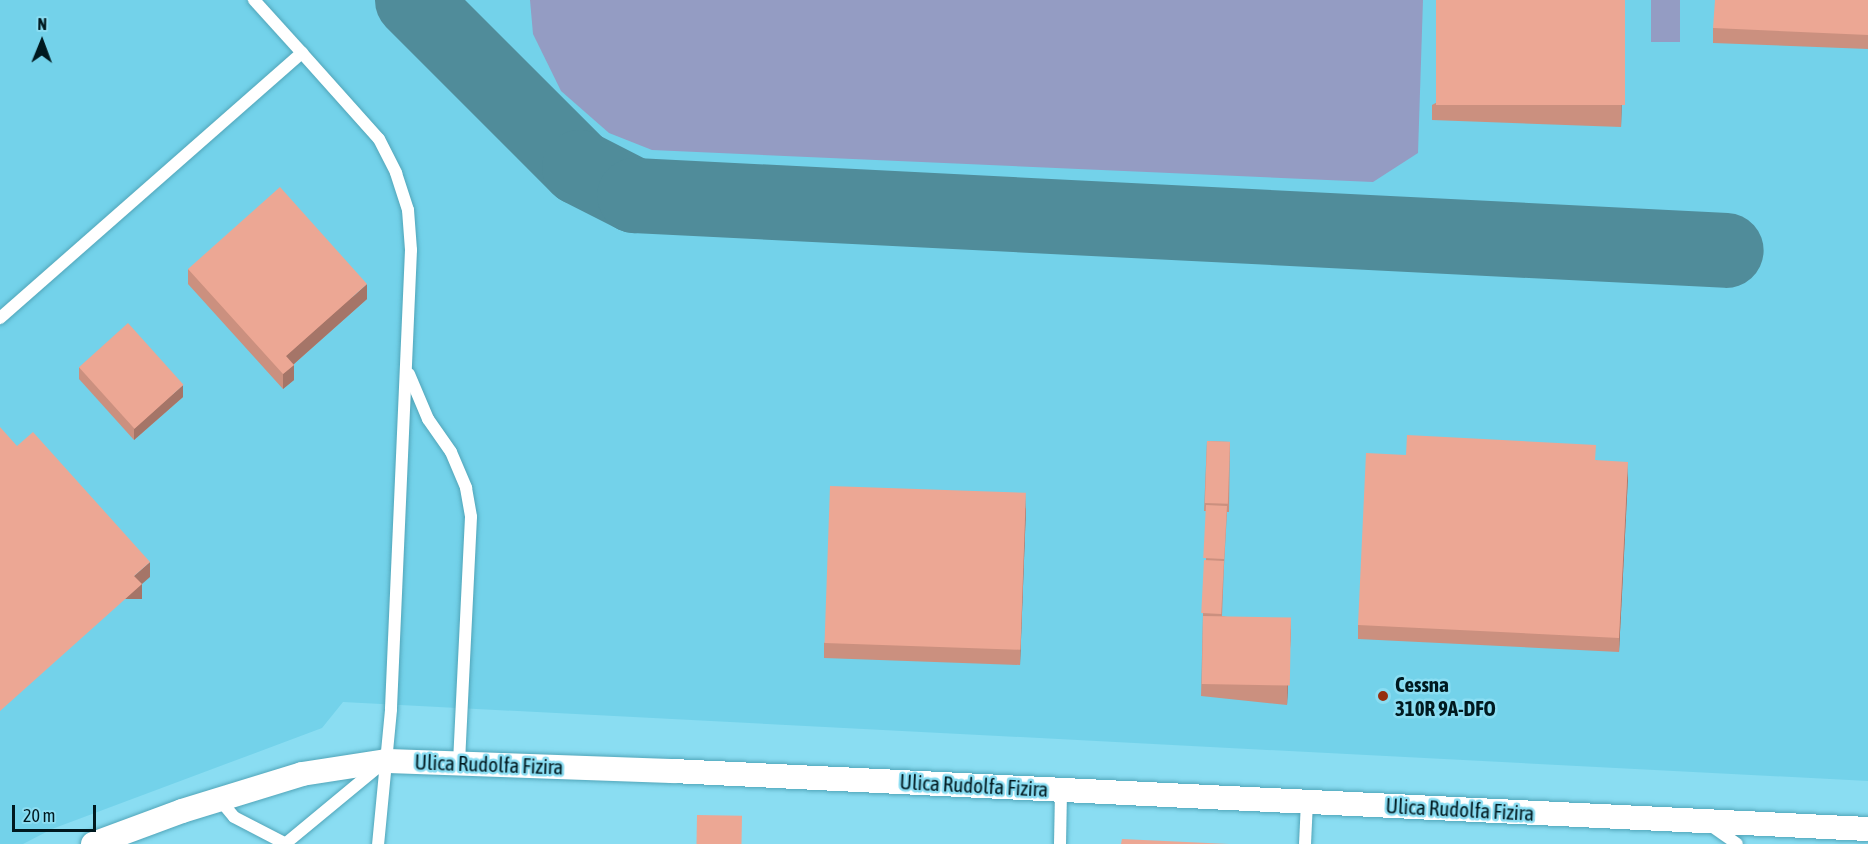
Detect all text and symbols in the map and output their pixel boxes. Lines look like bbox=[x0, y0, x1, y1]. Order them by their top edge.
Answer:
north arrow bbox=[12, 12, 72, 72]
text: N bbox=[37, 15, 47, 33]
place label: Cessna 310R 9A-DFO bbox=[1395, 671, 1496, 721]
marker: Cessna 310R 9A-DFO bbox=[1376, 689, 1390, 703]
street label: Ulica Rudolfa Fizira bbox=[414, 749, 564, 779]
street label: Ulica Rudolfa Fizira bbox=[899, 769, 1049, 801]
scale bar bbox=[15, 793, 99, 831]
street label: Ulica Rudolfa Fizira bbox=[1385, 793, 1535, 825]
text: 20 m bbox=[23, 805, 55, 826]

